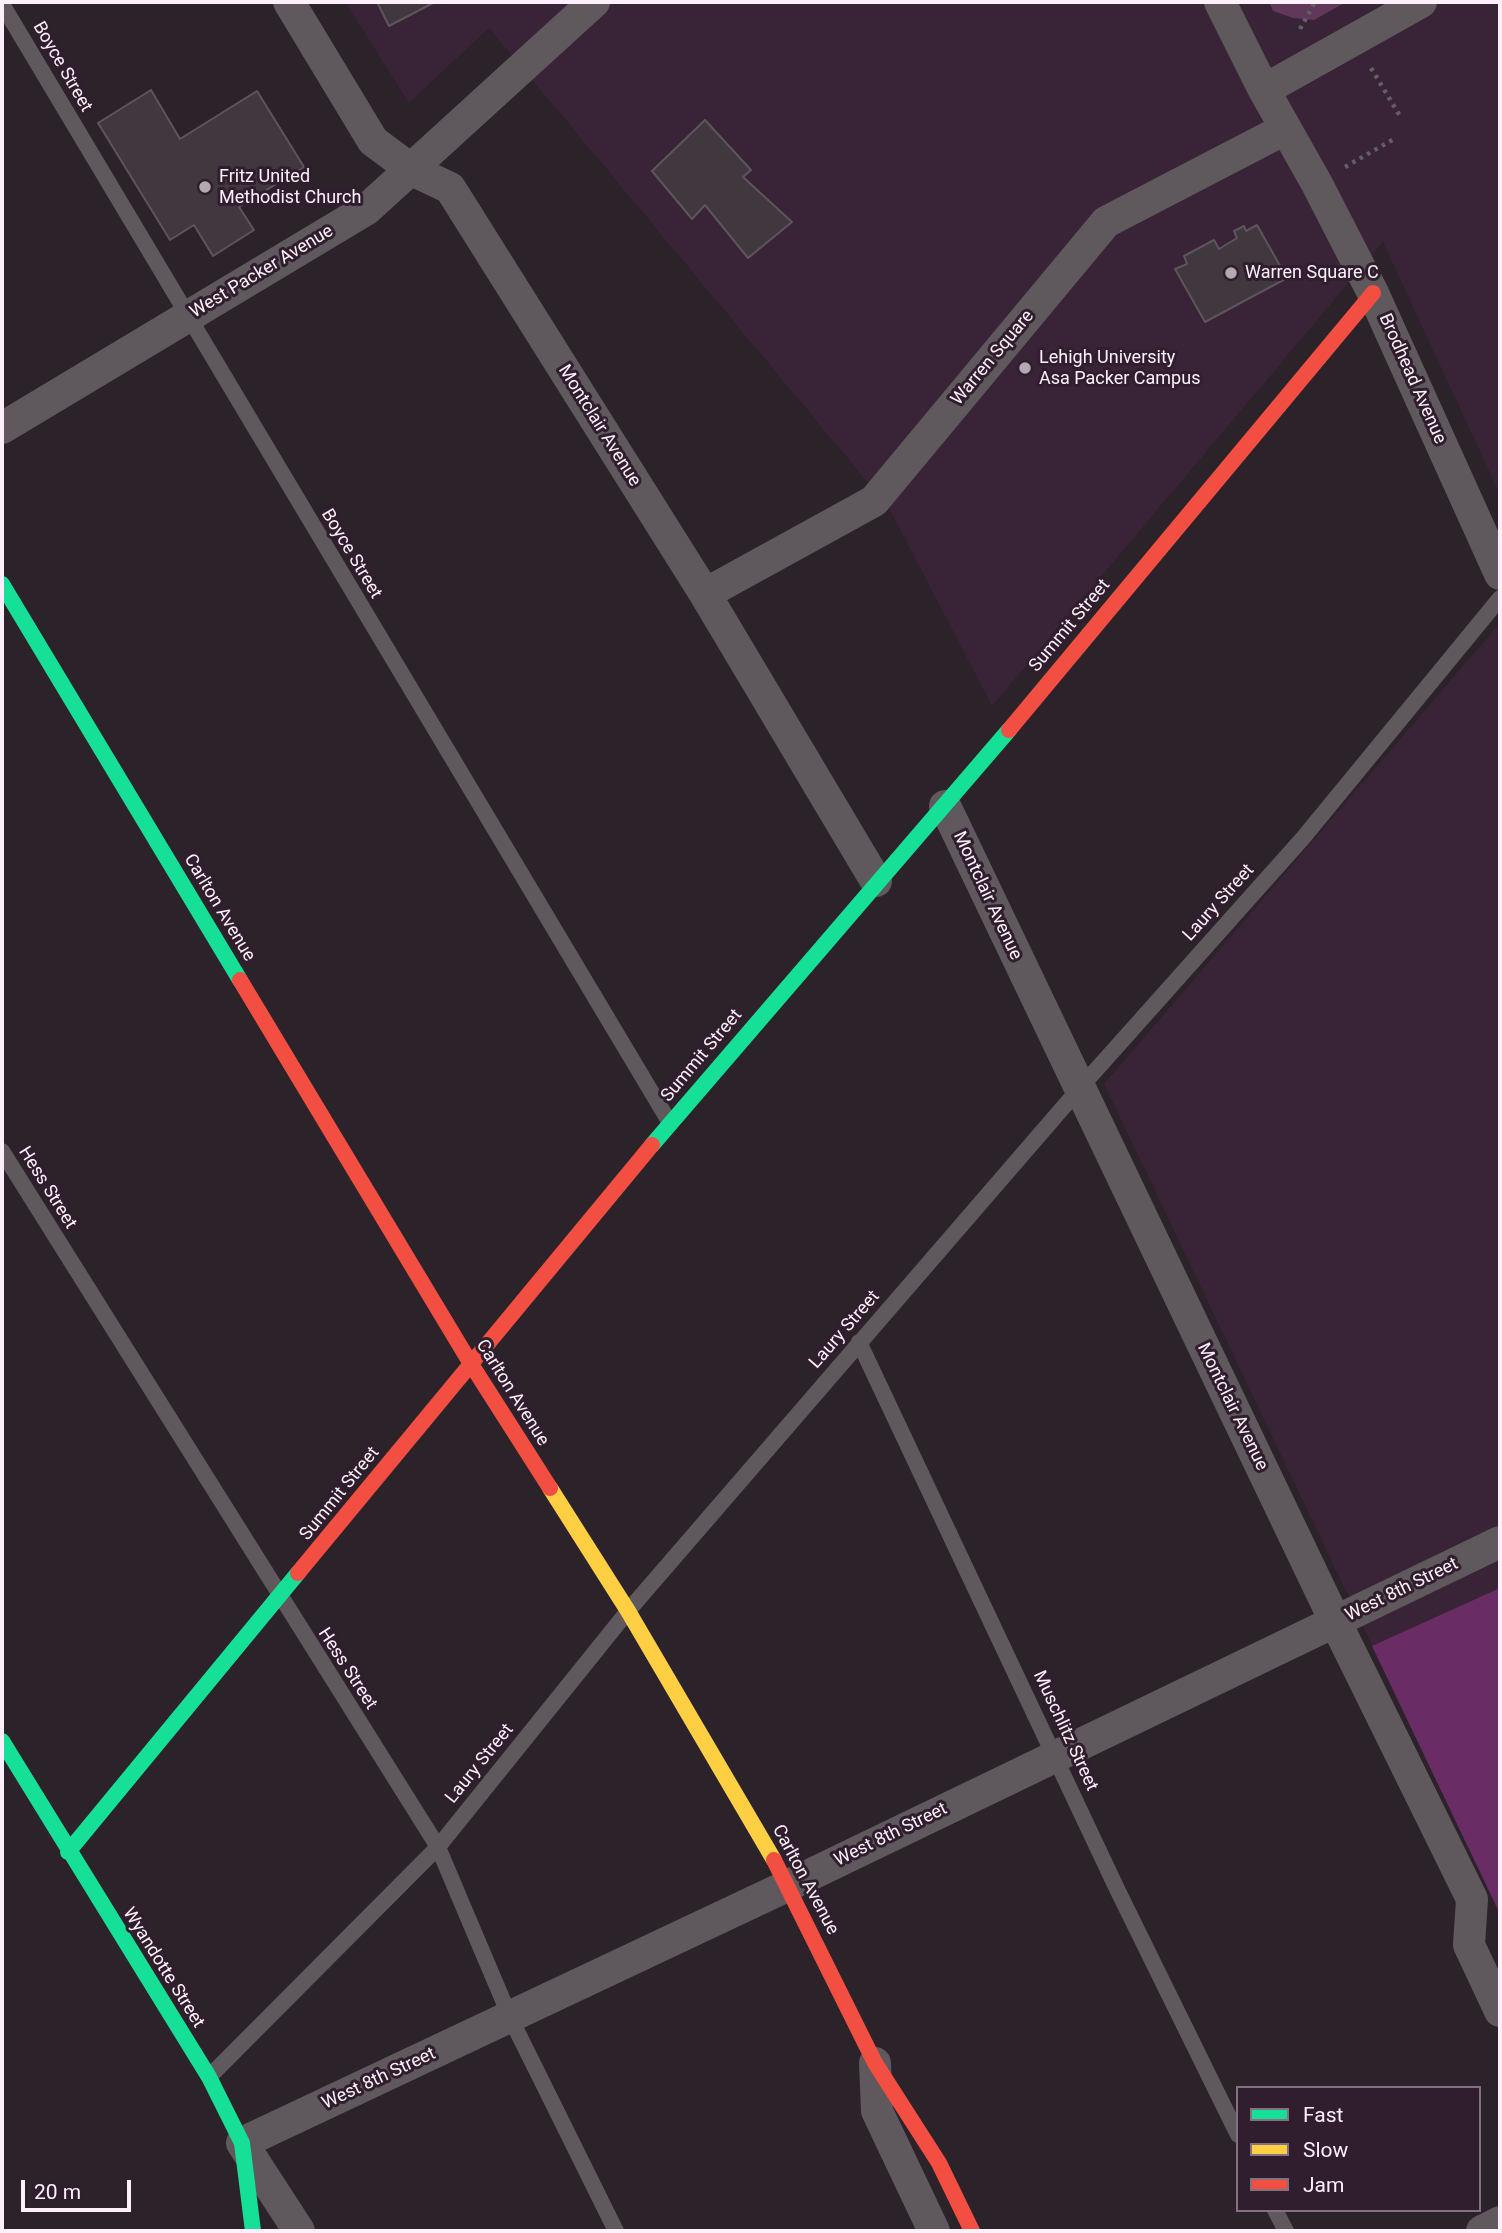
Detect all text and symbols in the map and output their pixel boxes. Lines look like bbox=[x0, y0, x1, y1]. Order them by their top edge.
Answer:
street label: Boyce Street bbox=[27, 18, 97, 116]
place label: Fritz United Methodist Church bbox=[219, 166, 361, 208]
marker: Fritz United Methodist Church bbox=[197, 179, 213, 195]
street label: West Packer Avenue bbox=[186, 221, 338, 323]
place label: Warren Square C bbox=[1245, 262, 1379, 284]
marker: Warren Square C bbox=[1223, 265, 1239, 281]
street label: Warren Square bbox=[947, 306, 1039, 410]
street label: Brodhead Avenue bbox=[1374, 311, 1450, 447]
place label: Lehigh University Asa Packer Campus bbox=[1039, 347, 1200, 390]
marker: Lehigh University Asa Packer Campus bbox=[1017, 360, 1033, 376]
street label: Montclair Avenue bbox=[553, 361, 645, 491]
street label: Boyce Street bbox=[316, 505, 386, 603]
street label: Summit Street bbox=[1025, 575, 1115, 677]
street label: Montclair Avenue bbox=[948, 828, 1026, 964]
street label: Carlton Avenue bbox=[179, 850, 259, 966]
street label: Laury Street bbox=[1179, 860, 1259, 946]
street label: Summit Street bbox=[657, 1005, 747, 1107]
street label: Hess Street bbox=[13, 1143, 81, 1233]
street label: Laury Street bbox=[805, 1287, 885, 1373]
street label: Carlton Avenue bbox=[471, 1336, 553, 1450]
street label: Montclair Avenue bbox=[1192, 1340, 1272, 1474]
street label: Summit Street bbox=[296, 1443, 384, 1545]
street label: West 8th Street bbox=[1342, 1553, 1462, 1627]
street label: Hess Street bbox=[313, 1624, 381, 1714]
street label: Muschlitz Street bbox=[1028, 1668, 1102, 1794]
street label: Laury Street bbox=[441, 1720, 519, 1808]
street label: West 8th Street bbox=[831, 1798, 951, 1872]
street label: Carlton Avenue bbox=[767, 1821, 843, 1939]
street label: Wyandotte Street bbox=[117, 1904, 209, 2032]
street label: West 8th Street bbox=[319, 2043, 439, 2115]
legend bbox=[1236, 2086, 1481, 2212]
text: Fast bbox=[1303, 2103, 1343, 2127]
text: Slow bbox=[1303, 2138, 1348, 2162]
scale bar bbox=[24, 2166, 135, 2210]
text: Jam bbox=[1303, 2173, 1344, 2197]
text: 20 m bbox=[34, 2180, 81, 2204]

